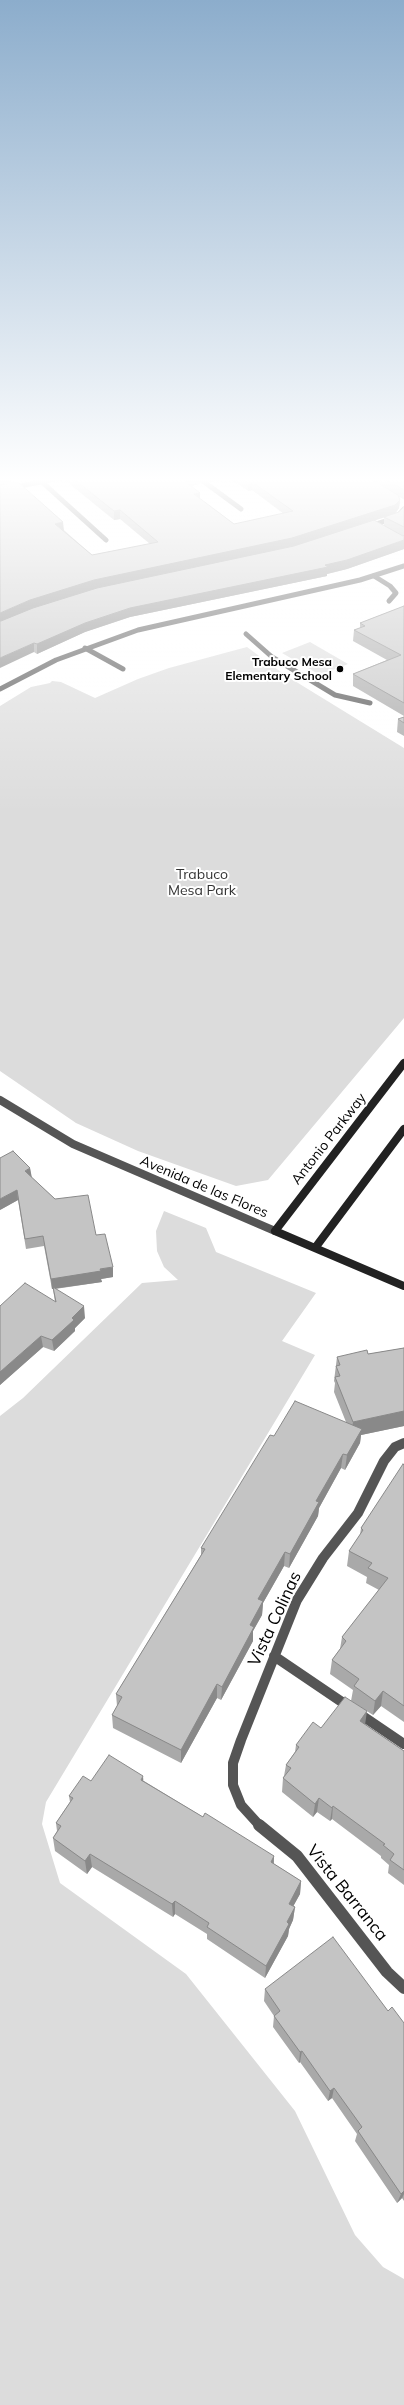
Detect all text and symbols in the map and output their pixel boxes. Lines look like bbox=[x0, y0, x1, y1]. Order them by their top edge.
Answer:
place label: Trabuco Mesa Elementary School bbox=[225, 655, 332, 683]
marker: Trabuco Mesa Elementary School bbox=[335, 664, 345, 674]
park label: Trabuco Mesa Park bbox=[168, 867, 236, 900]
street label: Antonio Parkway bbox=[288, 1090, 370, 1188]
street label: Avenida de las Flores bbox=[137, 1152, 271, 1222]
street label: Vista Colinas bbox=[244, 1568, 306, 1670]
street label: Vista Barranca bbox=[302, 1841, 392, 1945]

